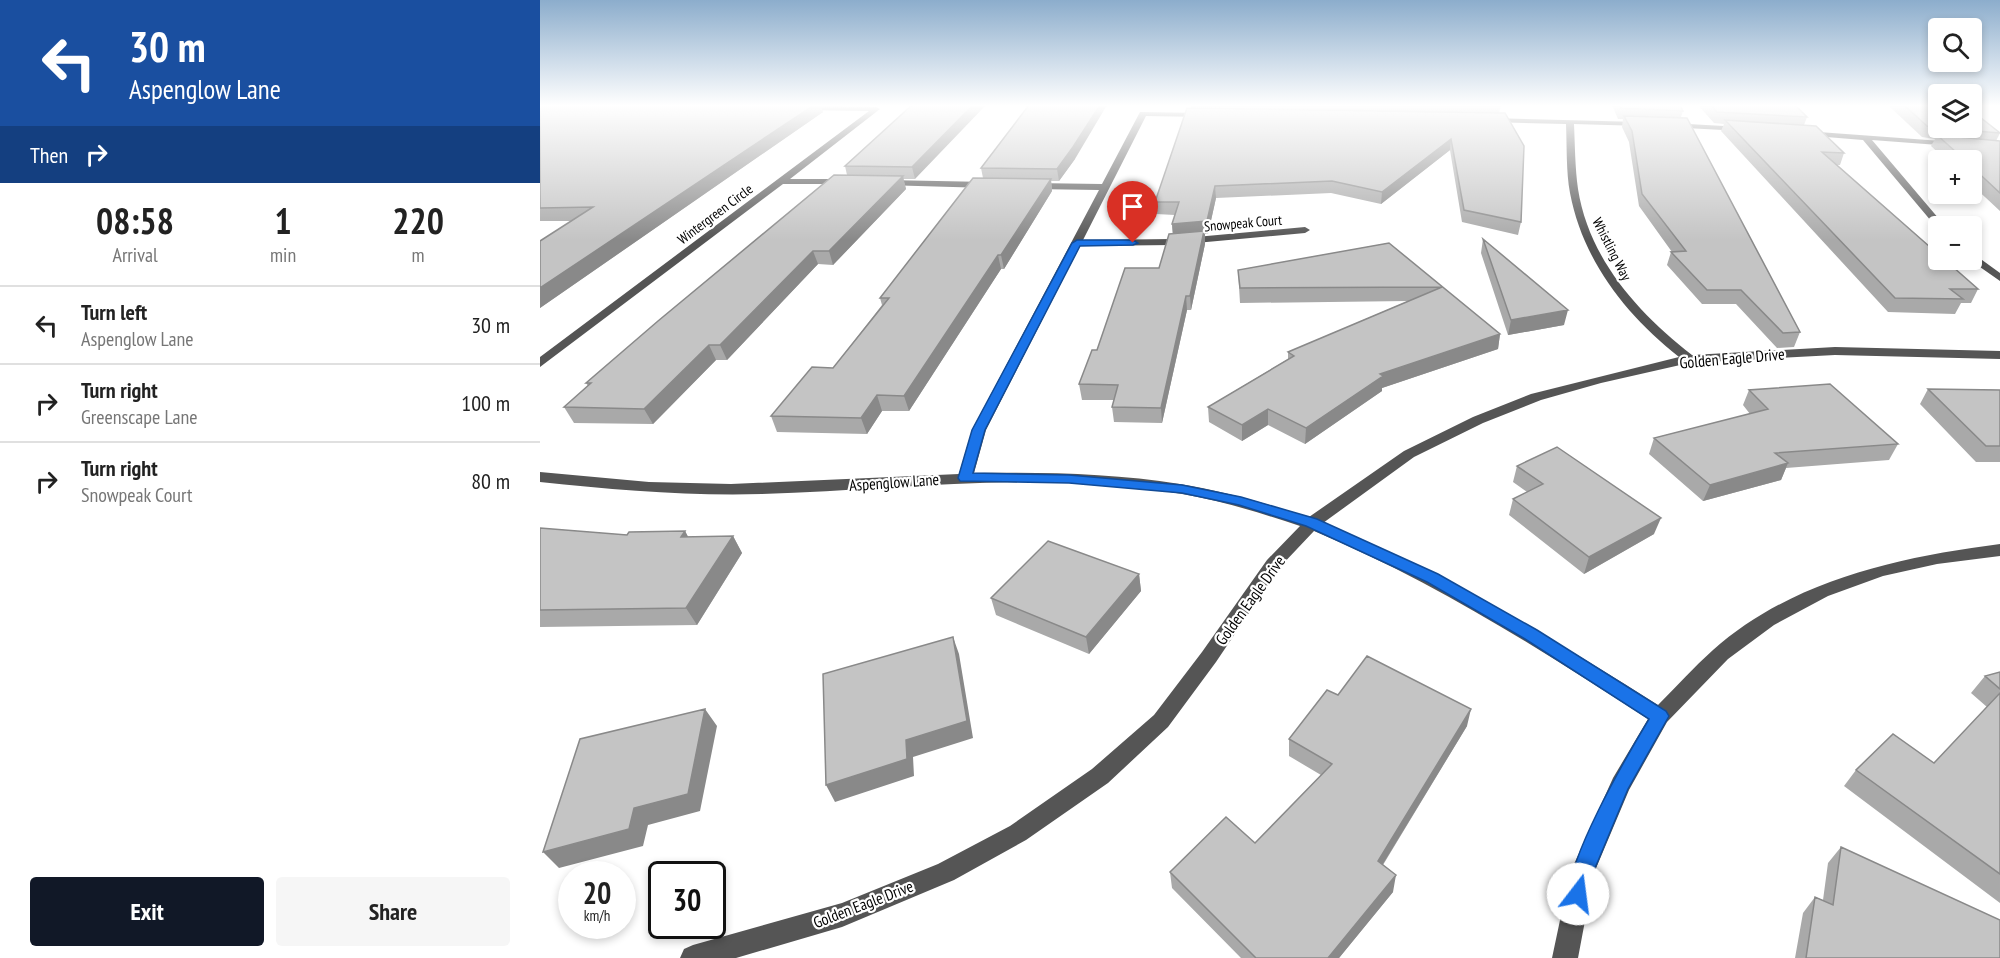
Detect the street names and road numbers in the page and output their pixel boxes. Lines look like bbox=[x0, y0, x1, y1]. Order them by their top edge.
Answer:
street label: Wintergreen Circle bbox=[674, 180, 756, 248]
street label: Snowpeak Court bbox=[1203, 211, 1283, 235]
street label: Whistling Way bbox=[1588, 215, 1636, 284]
street label: Golden Eagle Drive bbox=[1679, 343, 1785, 373]
street label: Aspenglow Lane bbox=[848, 469, 940, 495]
street label: Golden Eagle Drive bbox=[1211, 551, 1289, 649]
street label: Golden Eagle Drive bbox=[810, 876, 916, 932]

